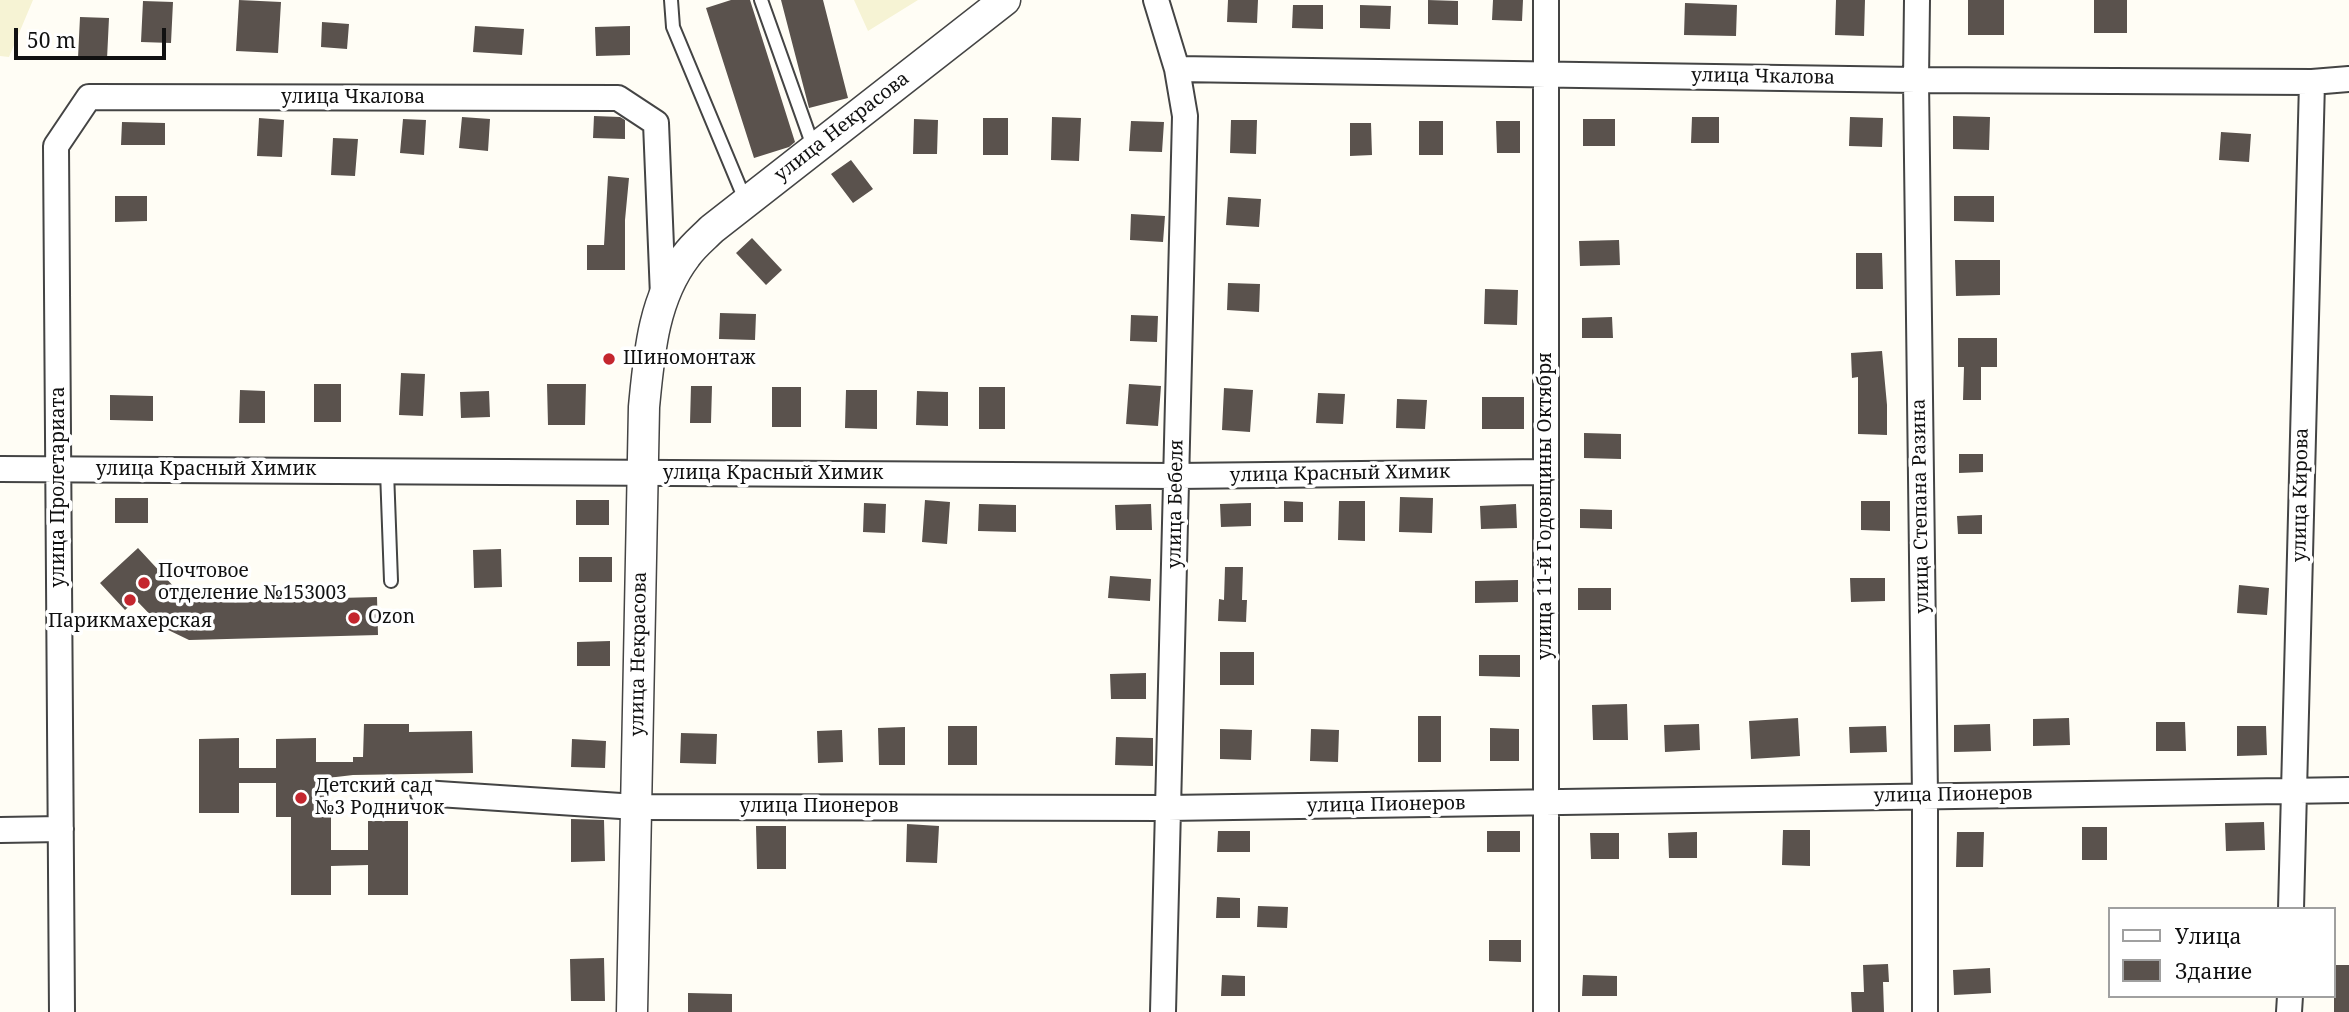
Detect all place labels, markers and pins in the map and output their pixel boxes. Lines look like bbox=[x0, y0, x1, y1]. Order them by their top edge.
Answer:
place label: Шиномонтаж bbox=[623, 348, 755, 370]
marker: Шиномонтаж bbox=[601, 351, 617, 367]
place label: Почтовое отделение №153003 bbox=[158, 561, 347, 605]
marker: Почтовое отделение №153003 bbox=[136, 575, 152, 591]
marker: Парикмахерская bbox=[122, 592, 138, 608]
place label: Ozon bbox=[368, 607, 415, 629]
marker: Ozon bbox=[346, 610, 362, 626]
place label: Парикмахерская bbox=[48, 611, 212, 633]
place label: Детский сад №3 Родничок bbox=[315, 776, 444, 820]
marker: Детский сад №3 Родничок bbox=[293, 790, 309, 806]

